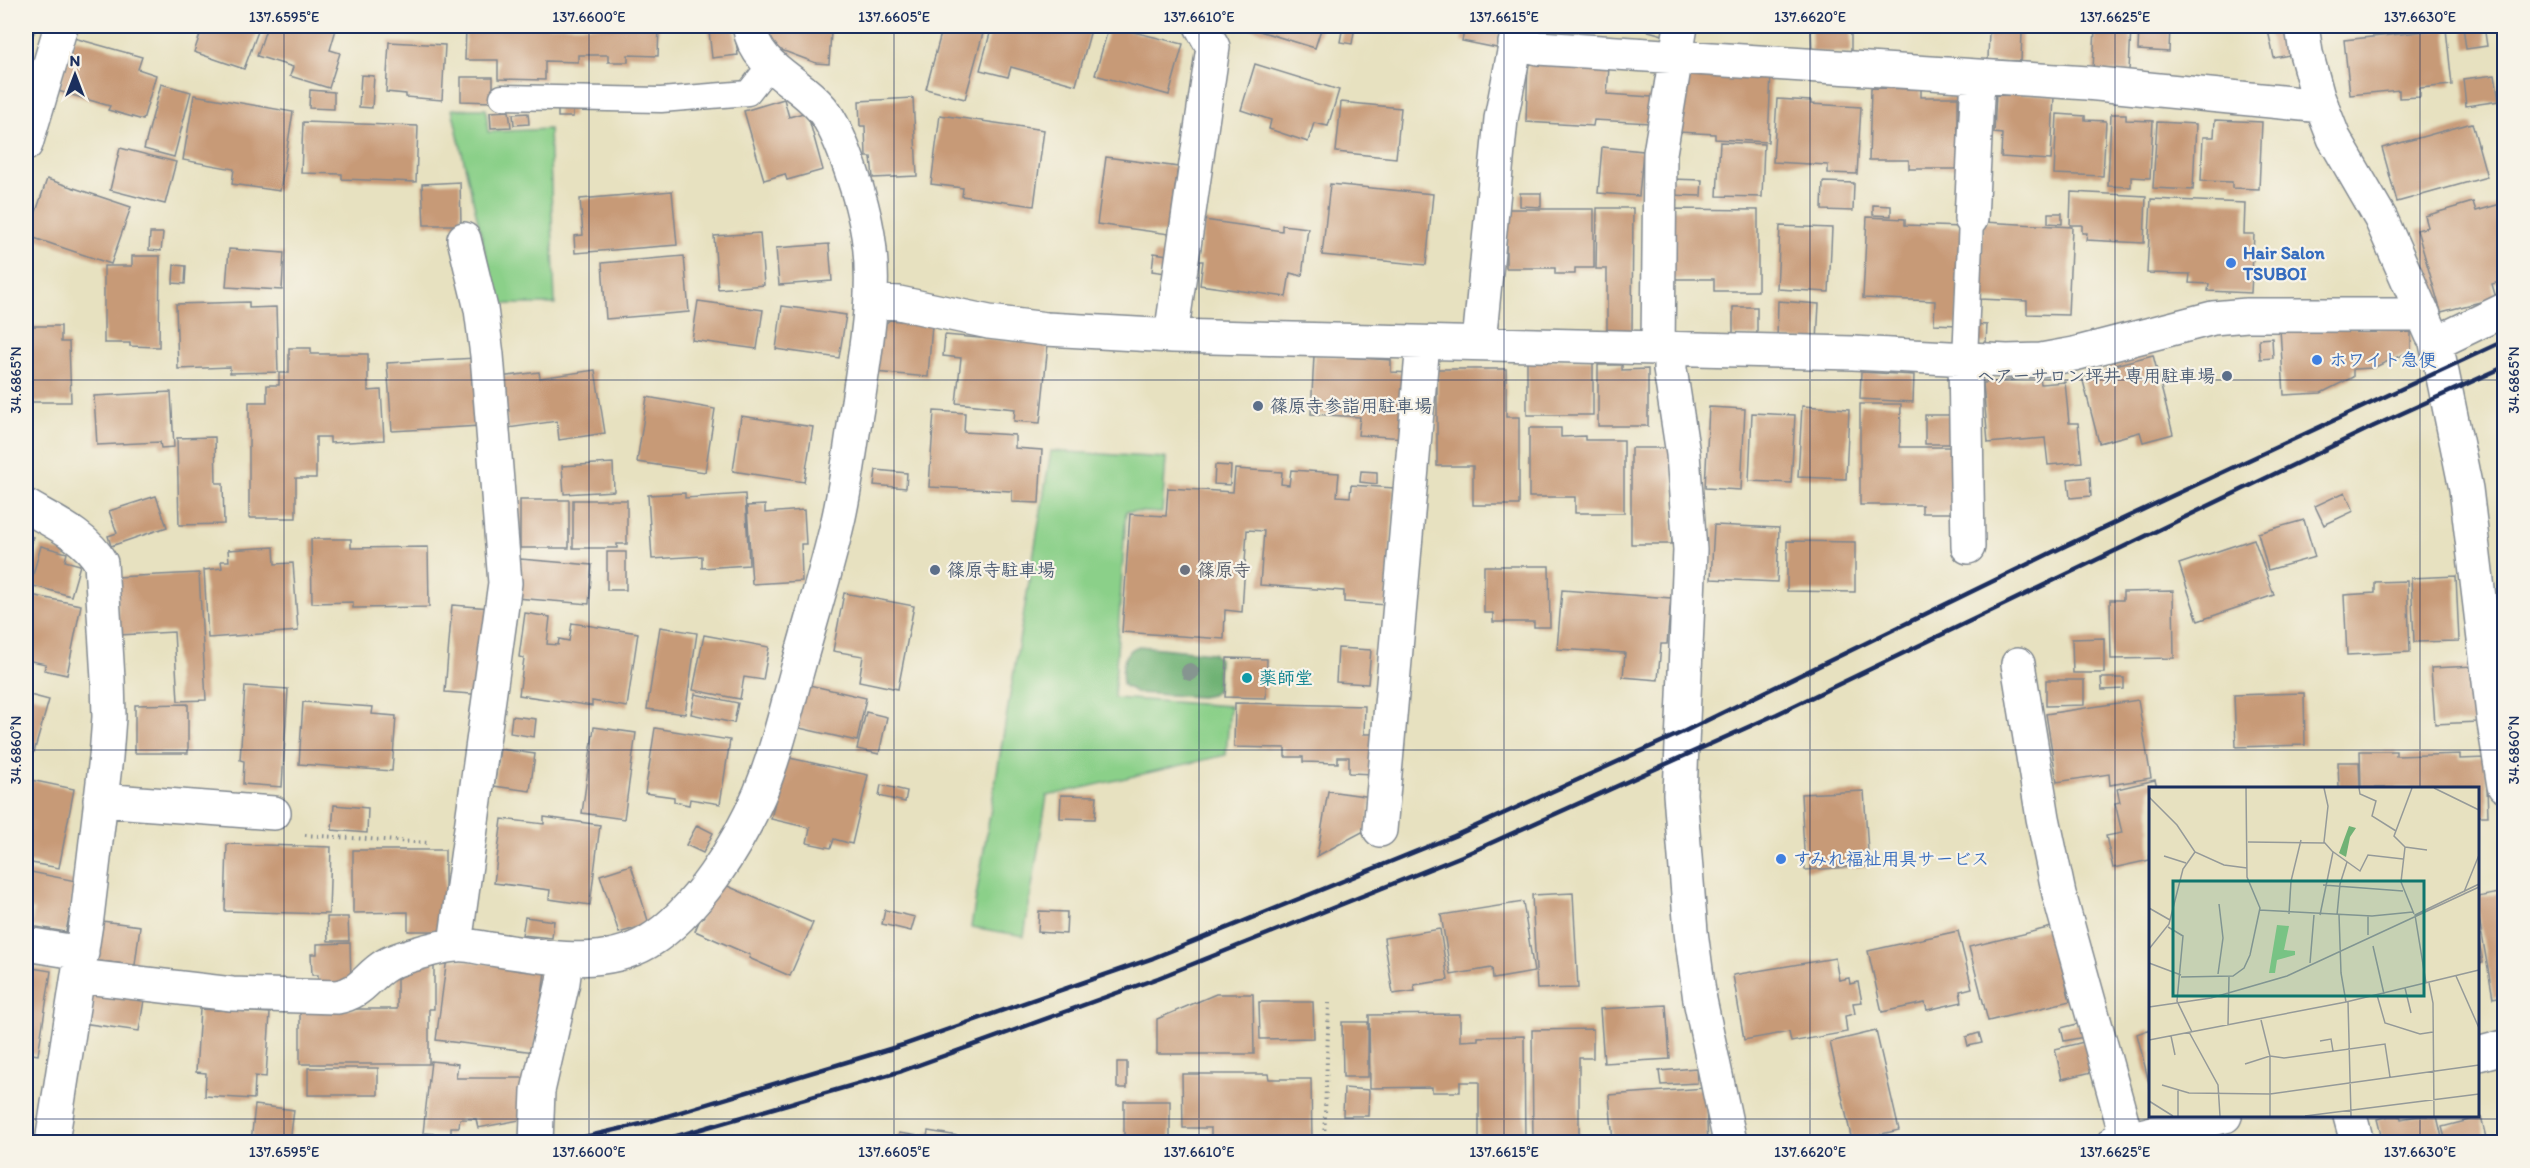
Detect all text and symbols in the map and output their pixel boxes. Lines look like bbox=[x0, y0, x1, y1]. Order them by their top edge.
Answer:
text: 137.6595°E bbox=[249, 8, 319, 26]
text: 137.6600°E bbox=[552, 8, 626, 26]
text: 137.6605°E bbox=[858, 8, 930, 26]
text: 137.6610°E bbox=[1163, 8, 1235, 26]
text: 137.6615°E bbox=[1469, 8, 1539, 26]
text: 137.6620°E bbox=[1774, 8, 1846, 26]
text: 137.6625°E bbox=[2080, 8, 2150, 26]
text: 137.6630°E bbox=[2384, 8, 2456, 26]
north arrow bbox=[45, 45, 105, 105]
text: N bbox=[70, 51, 80, 70]
place label: Hair Salon TSUBOI bbox=[2242, 242, 2325, 285]
marker: Hair Salon TSUBOI bbox=[2224, 256, 2238, 270]
text: 34.6865°N bbox=[7, 346, 25, 414]
text: 34.6865°N bbox=[2505, 346, 2523, 414]
place label: ホワイト急便 bbox=[2329, 349, 2437, 371]
marker: ホワイト急便 bbox=[2310, 353, 2324, 367]
place label: ヘアーサロン坪井 専用駐車場 bbox=[1977, 365, 2215, 387]
marker: ヘアーサロン坪井 専用駐車場 bbox=[2220, 369, 2234, 383]
place label: 篠原寺参詣用駐車場 bbox=[1270, 395, 1432, 417]
marker: 篠原寺参詣用駐車場 bbox=[1251, 399, 1265, 413]
place label: 篠原寺駐車場 bbox=[947, 559, 1055, 581]
place label: 篠原寺 bbox=[1197, 559, 1251, 581]
marker: 篠原寺駐車場 bbox=[928, 563, 942, 577]
marker: 篠原寺 bbox=[1178, 563, 1192, 577]
place label: 薬師堂 bbox=[1259, 667, 1313, 689]
marker: 薬師堂 bbox=[1240, 671, 1254, 685]
text: 34.6860°N bbox=[7, 716, 25, 784]
text: 34.6860°N bbox=[2505, 716, 2523, 784]
inset map bbox=[2149, 787, 2479, 1117]
place label: すみれ福祉用具サービス bbox=[1793, 848, 1989, 870]
marker: すみれ福祉用具サービス bbox=[1774, 852, 1788, 866]
text: 137.6595°E bbox=[249, 1143, 319, 1161]
text: 137.6600°E bbox=[552, 1143, 626, 1161]
text: 137.6605°E bbox=[858, 1143, 930, 1161]
text: 137.6610°E bbox=[1163, 1143, 1235, 1161]
text: 137.6615°E bbox=[1469, 1143, 1539, 1161]
text: 137.6620°E bbox=[1774, 1143, 1846, 1161]
text: 137.6625°E bbox=[2080, 1143, 2150, 1161]
text: 137.6630°E bbox=[2384, 1143, 2456, 1161]

